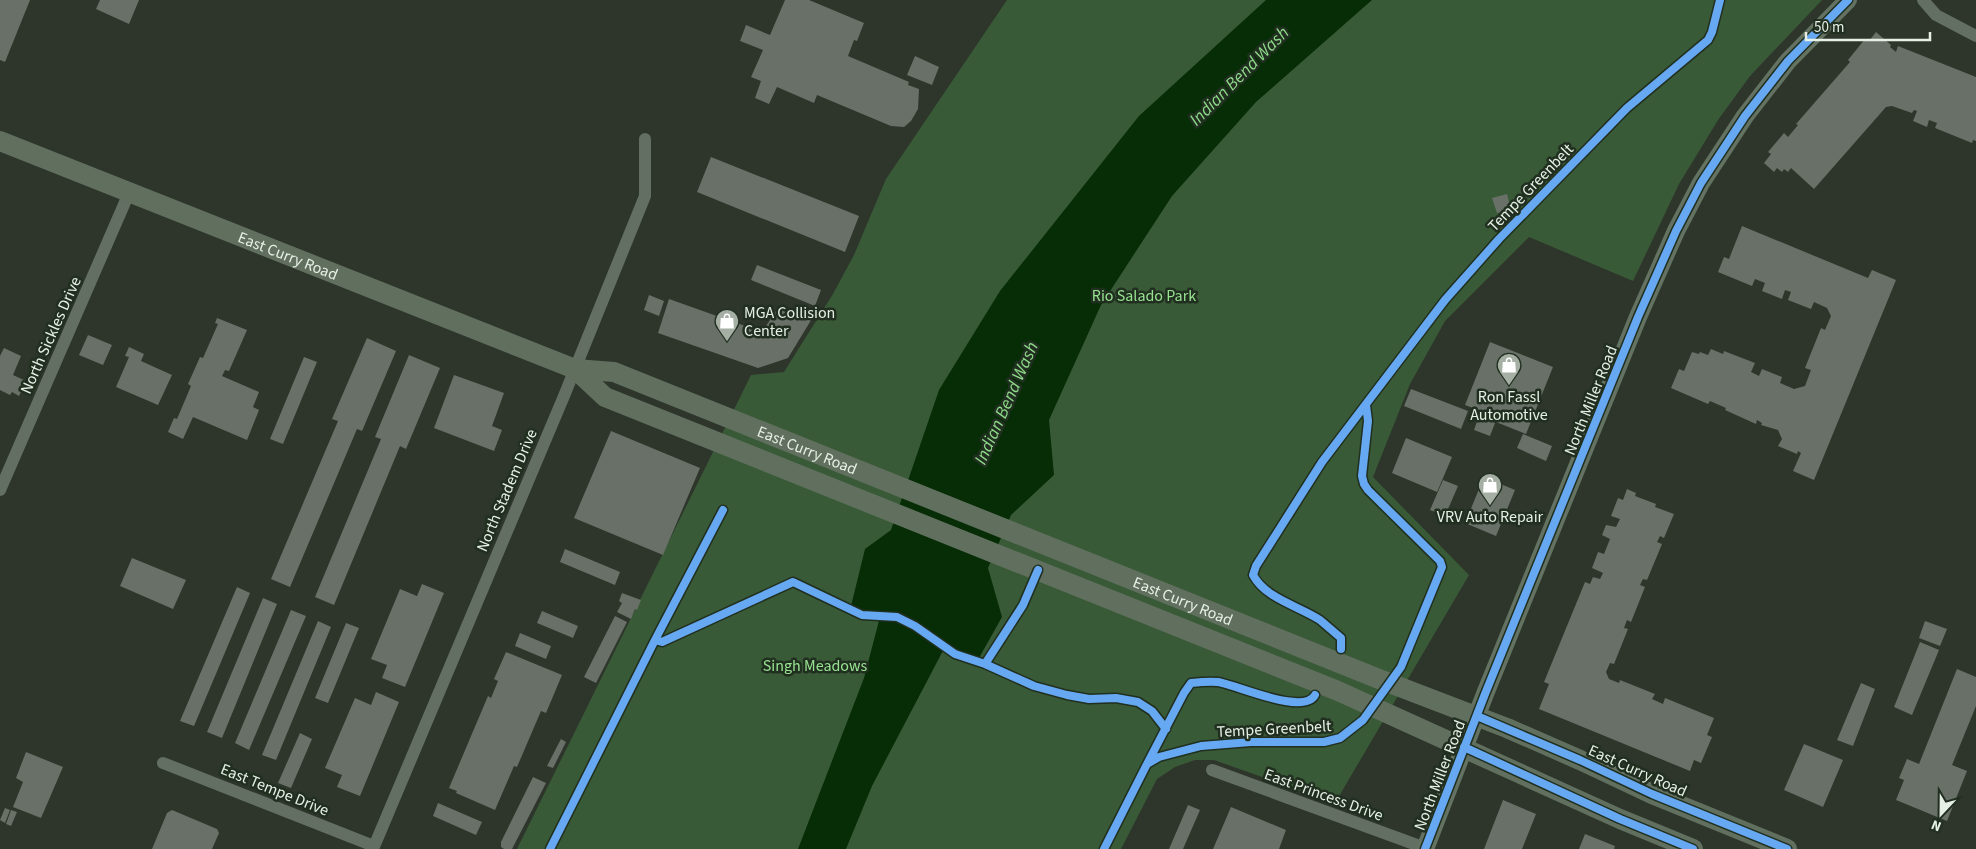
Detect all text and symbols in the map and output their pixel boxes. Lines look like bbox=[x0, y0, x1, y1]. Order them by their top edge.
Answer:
scale bar bbox=[1806, 10, 1930, 42]
text: 50 m bbox=[1814, 17, 1844, 38]
water label: Indian Bend Wash bbox=[1184, 21, 1295, 132]
street label: Tempe Greenbelt bbox=[1483, 138, 1579, 237]
street label: East Curry Road bbox=[235, 226, 341, 286]
street label: North Sickles Drive bbox=[15, 273, 87, 398]
park label: Rio Salado Park bbox=[1092, 285, 1196, 307]
place label: MGA Collision Center bbox=[744, 302, 835, 342]
shop icon: MGA Collision Center bbox=[714, 308, 740, 342]
water label: Indian Bend Wash bbox=[968, 338, 1045, 469]
street label: North Miller Road bbox=[1559, 342, 1623, 459]
shop icon: Ron Fassl Automotive bbox=[1496, 352, 1522, 386]
place label: Ron Fassl Automotive bbox=[1470, 386, 1548, 426]
street label: East Curry Road bbox=[754, 421, 860, 480]
street label: North Stadem Drive bbox=[471, 426, 543, 555]
shop icon: VRV Auto Repair bbox=[1477, 472, 1503, 506]
place label: VRV Auto Repair bbox=[1437, 506, 1544, 528]
street label: East Curry Road bbox=[1130, 571, 1236, 631]
park label: Singh Meadows bbox=[763, 655, 867, 677]
street label: Tempe Greenbelt bbox=[1216, 715, 1333, 743]
street label: North Miller Road bbox=[1409, 717, 1471, 834]
street label: East Curry Road bbox=[1585, 739, 1690, 802]
street label: East Tempe Drive bbox=[217, 758, 332, 822]
street label: East Princess Drive bbox=[1261, 763, 1386, 827]
north arrow bbox=[1916, 789, 1966, 839]
text: N bbox=[1928, 814, 1945, 836]

